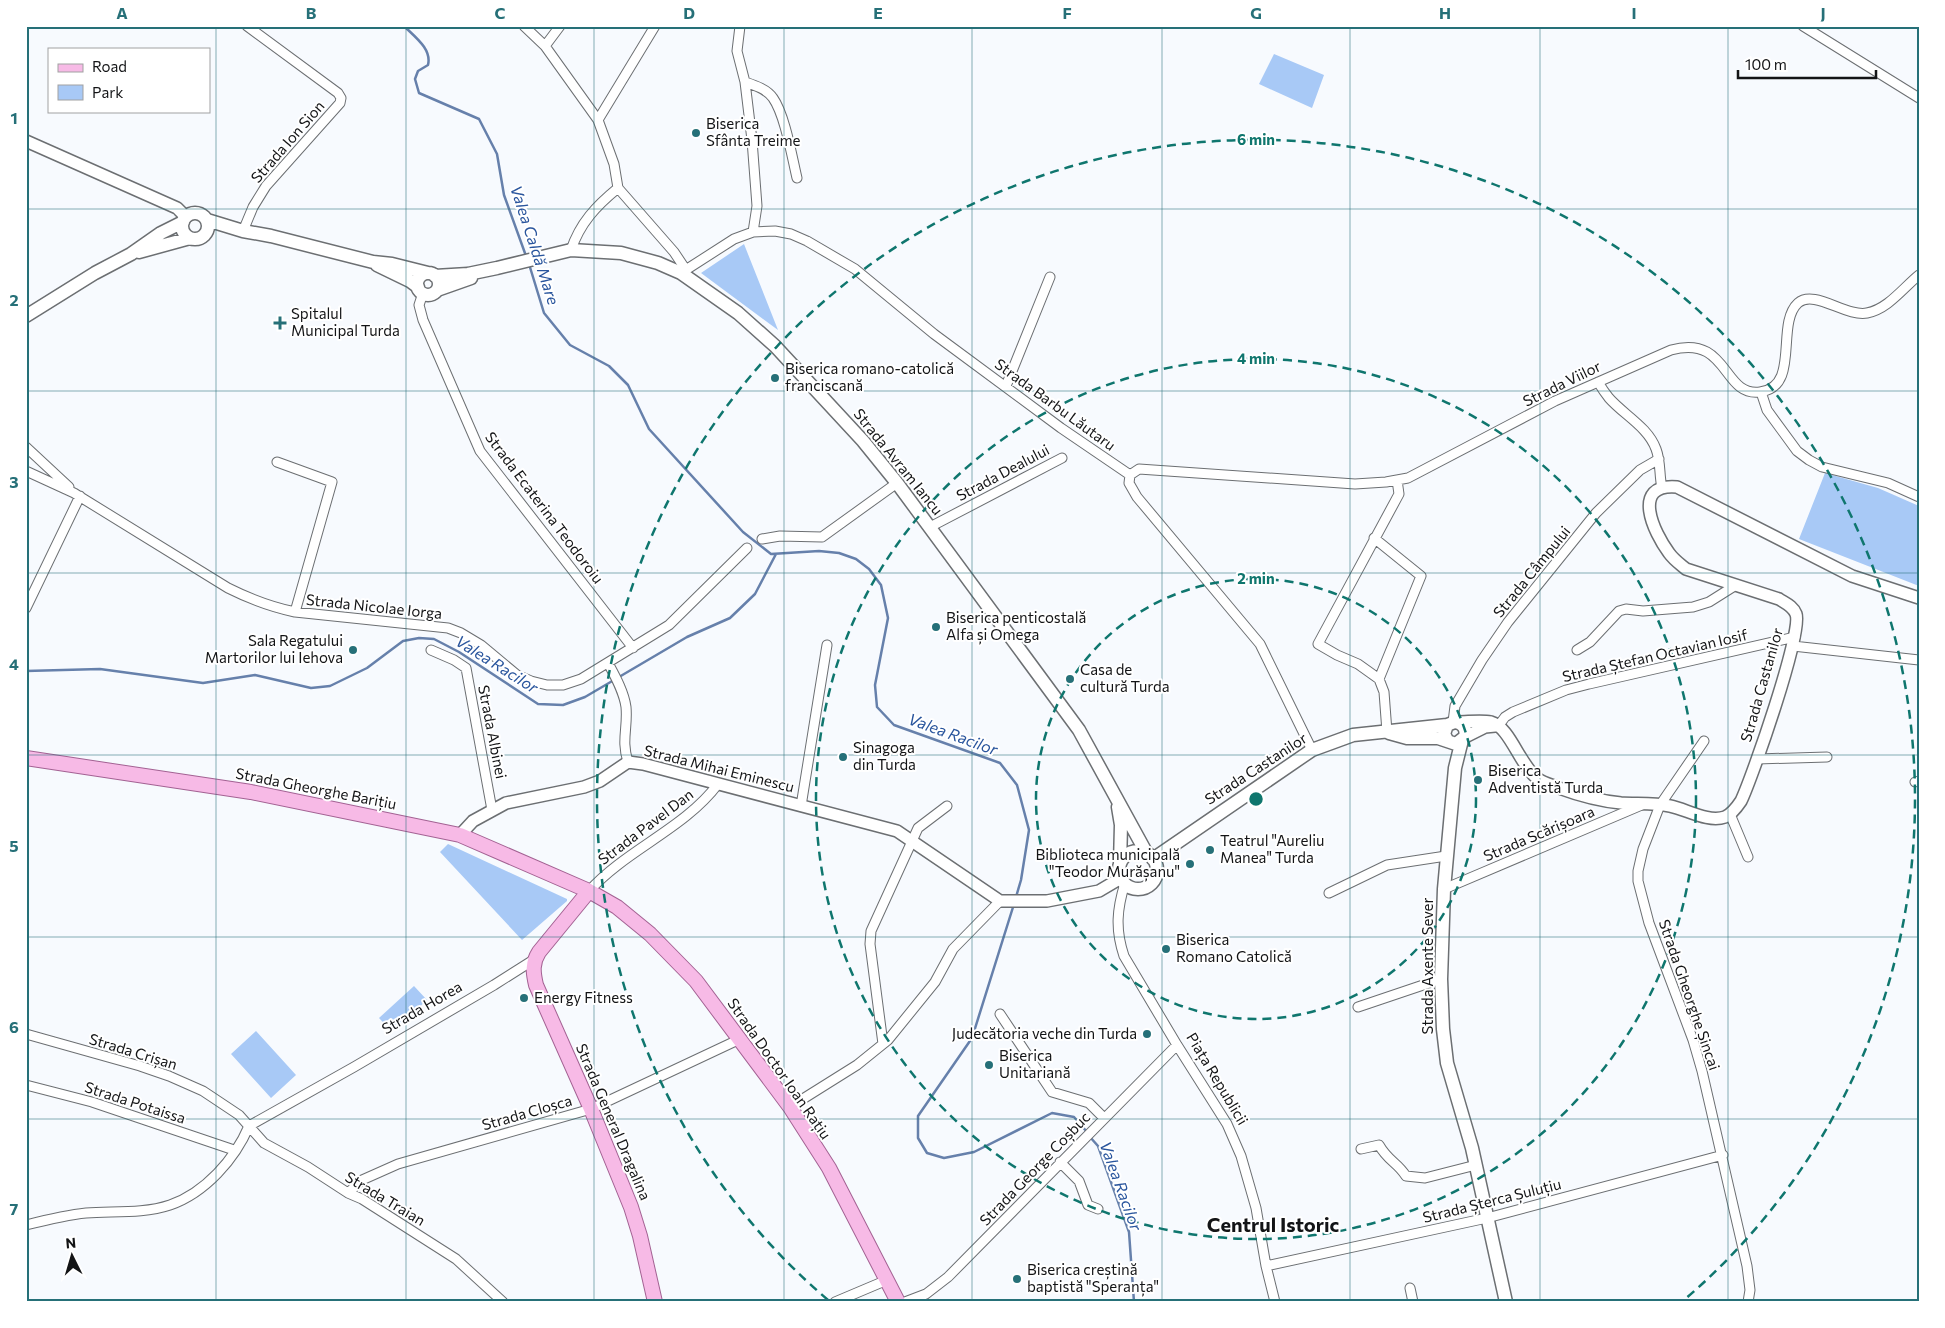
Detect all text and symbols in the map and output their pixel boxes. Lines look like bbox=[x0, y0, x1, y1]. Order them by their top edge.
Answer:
text: A bbox=[116, 3, 128, 22]
text: B bbox=[306, 3, 317, 22]
text: C bbox=[495, 3, 506, 22]
text: D bbox=[683, 3, 695, 22]
text: E bbox=[873, 3, 883, 22]
text: F bbox=[1062, 3, 1072, 22]
text: G bbox=[1250, 3, 1262, 22]
text: H bbox=[1439, 3, 1451, 22]
text: I bbox=[1631, 3, 1637, 22]
text: J bbox=[1820, 3, 1826, 22]
legend bbox=[48, 48, 210, 112]
scale bar bbox=[1738, 48, 1875, 80]
text: 100 m bbox=[1745, 55, 1787, 73]
text: Road bbox=[92, 57, 127, 75]
text: Park bbox=[92, 83, 123, 101]
street label: Strada Ion Sion bbox=[247, 97, 328, 186]
text: 1 bbox=[10, 108, 18, 127]
place label: Biserica Sfânta Treime bbox=[706, 114, 801, 149]
marker: Biserica Sfânta Treime bbox=[690, 127, 702, 139]
text: 6 min bbox=[1237, 130, 1275, 148]
water label: Valea Caldă Mare bbox=[507, 183, 564, 308]
text: 2 bbox=[9, 290, 19, 309]
place label: Spitalul Municipal Turda bbox=[291, 304, 400, 339]
marker: Spitalul Municipal Turda bbox=[273, 316, 287, 330]
text: 4 min bbox=[1237, 349, 1275, 367]
street label: Strada Barbu Lăutaru bbox=[992, 354, 1119, 454]
street label: Strada Viilor bbox=[1520, 356, 1604, 410]
place label: Biserica romano-catolică franciscană bbox=[785, 359, 954, 394]
marker: Biserica romano-catolică franciscană bbox=[769, 372, 781, 384]
street label: Strada Avram Iancu bbox=[850, 405, 947, 518]
street label: Strada Ecaterina Teodoroiu bbox=[482, 428, 608, 587]
street label: Strada Dealului bbox=[953, 440, 1052, 504]
text: 3 bbox=[9, 472, 19, 491]
street label: Strada Câmpului bbox=[1489, 522, 1574, 621]
text: 2 min bbox=[1237, 569, 1275, 587]
street label: Strada Nicolae Iorga bbox=[305, 590, 443, 622]
place label: Biserica penticostală Alfa și Omega bbox=[946, 608, 1086, 645]
marker: Biserica penticostală Alfa și Omega bbox=[930, 621, 942, 633]
street label: Strada Ștefan Octavian Iosif bbox=[1560, 625, 1750, 687]
street label: Strada Castanilor bbox=[1736, 626, 1786, 744]
place label: Sala Regatului Martorilor lui Iehova bbox=[205, 631, 343, 666]
water label: Valea Racilor bbox=[453, 631, 542, 697]
marker: Sala Regatului Martorilor lui Iehova bbox=[347, 644, 359, 656]
text: 4 bbox=[9, 654, 19, 673]
place label: Casa de cultură Turda bbox=[1080, 660, 1170, 695]
marker: Casa de cultură Turda bbox=[1064, 673, 1076, 685]
street label: Strada Albinei bbox=[475, 683, 511, 780]
water label: Valea Racilor bbox=[906, 709, 1001, 759]
street label: Strada Castanilor bbox=[1201, 728, 1310, 808]
place label: Sinagoga din Turda bbox=[853, 738, 916, 773]
street label: Strada Mihai Eminescu bbox=[642, 741, 796, 795]
marker: Sinagoga din Turda bbox=[837, 751, 849, 763]
place label: Biserica Adventistă Turda bbox=[1488, 761, 1603, 796]
street label: Strada Gheorghe Barițiu bbox=[234, 764, 398, 814]
marker: Biserica Adventistă Turda bbox=[1472, 774, 1484, 786]
street label: Strada Pavel Dan bbox=[594, 785, 697, 868]
centre of rings bbox=[1247, 790, 1265, 808]
street label: Strada Scărișoara bbox=[1480, 802, 1598, 866]
place label: Teatrul "Aureliu Manea" Turda bbox=[1220, 831, 1324, 866]
text: 5 bbox=[9, 836, 19, 855]
marker: Teatrul "Aureliu Manea" Turda bbox=[1204, 844, 1216, 856]
place label: Biblioteca municipală "Teodor Murășanu" bbox=[1035, 845, 1180, 882]
marker: Biblioteca municipală "Teodor Murășanu" bbox=[1184, 858, 1196, 870]
street label: Strada Axente Sever bbox=[1418, 897, 1436, 1035]
street label: Strada Gheorghe Șincai bbox=[1654, 917, 1724, 1073]
place label: Biserica Romano Catolică bbox=[1176, 930, 1292, 965]
marker: Biserica Romano Catolică bbox=[1160, 943, 1172, 955]
street label: Strada Horea bbox=[378, 977, 465, 1037]
place label: Energy Fitness bbox=[534, 988, 633, 1006]
marker: Energy Fitness bbox=[518, 992, 530, 1004]
street label: Strada Doctor Ioan Rațiu bbox=[723, 995, 835, 1143]
text: 6 bbox=[9, 1017, 19, 1036]
place label: Judecătoria veche din Turda bbox=[952, 1024, 1137, 1042]
marker: Judecătoria veche din Turda bbox=[1141, 1028, 1153, 1040]
street label: Strada Crișan bbox=[86, 1029, 180, 1075]
street label: Piața Republicii bbox=[1182, 1029, 1252, 1129]
street label: Strada General Dragalina bbox=[573, 1041, 655, 1203]
place label: Biserica Unitariană bbox=[999, 1046, 1070, 1081]
marker: Biserica Unitariană bbox=[983, 1059, 995, 1071]
street label: Strada Potaissa bbox=[83, 1077, 188, 1127]
street label: Strada Cloșca bbox=[480, 1091, 574, 1135]
street label: Strada George Coșbuc bbox=[975, 1108, 1095, 1230]
water label: Valea Racilor bbox=[1097, 1139, 1147, 1234]
street label: Strada Traian bbox=[342, 1167, 429, 1229]
street label: Strada Șterca Șuluțiu bbox=[1421, 1174, 1563, 1228]
text: 7 bbox=[10, 1199, 19, 1218]
district label: Centrul Istoric bbox=[1207, 1212, 1340, 1236]
north arrow bbox=[48, 1230, 98, 1280]
text: N bbox=[65, 1234, 77, 1251]
place label: Biserica creștină baptistă "Speranța" bbox=[1027, 1260, 1159, 1297]
marker: Biserica creștină baptistă "Speranța" bbox=[1011, 1273, 1023, 1285]

